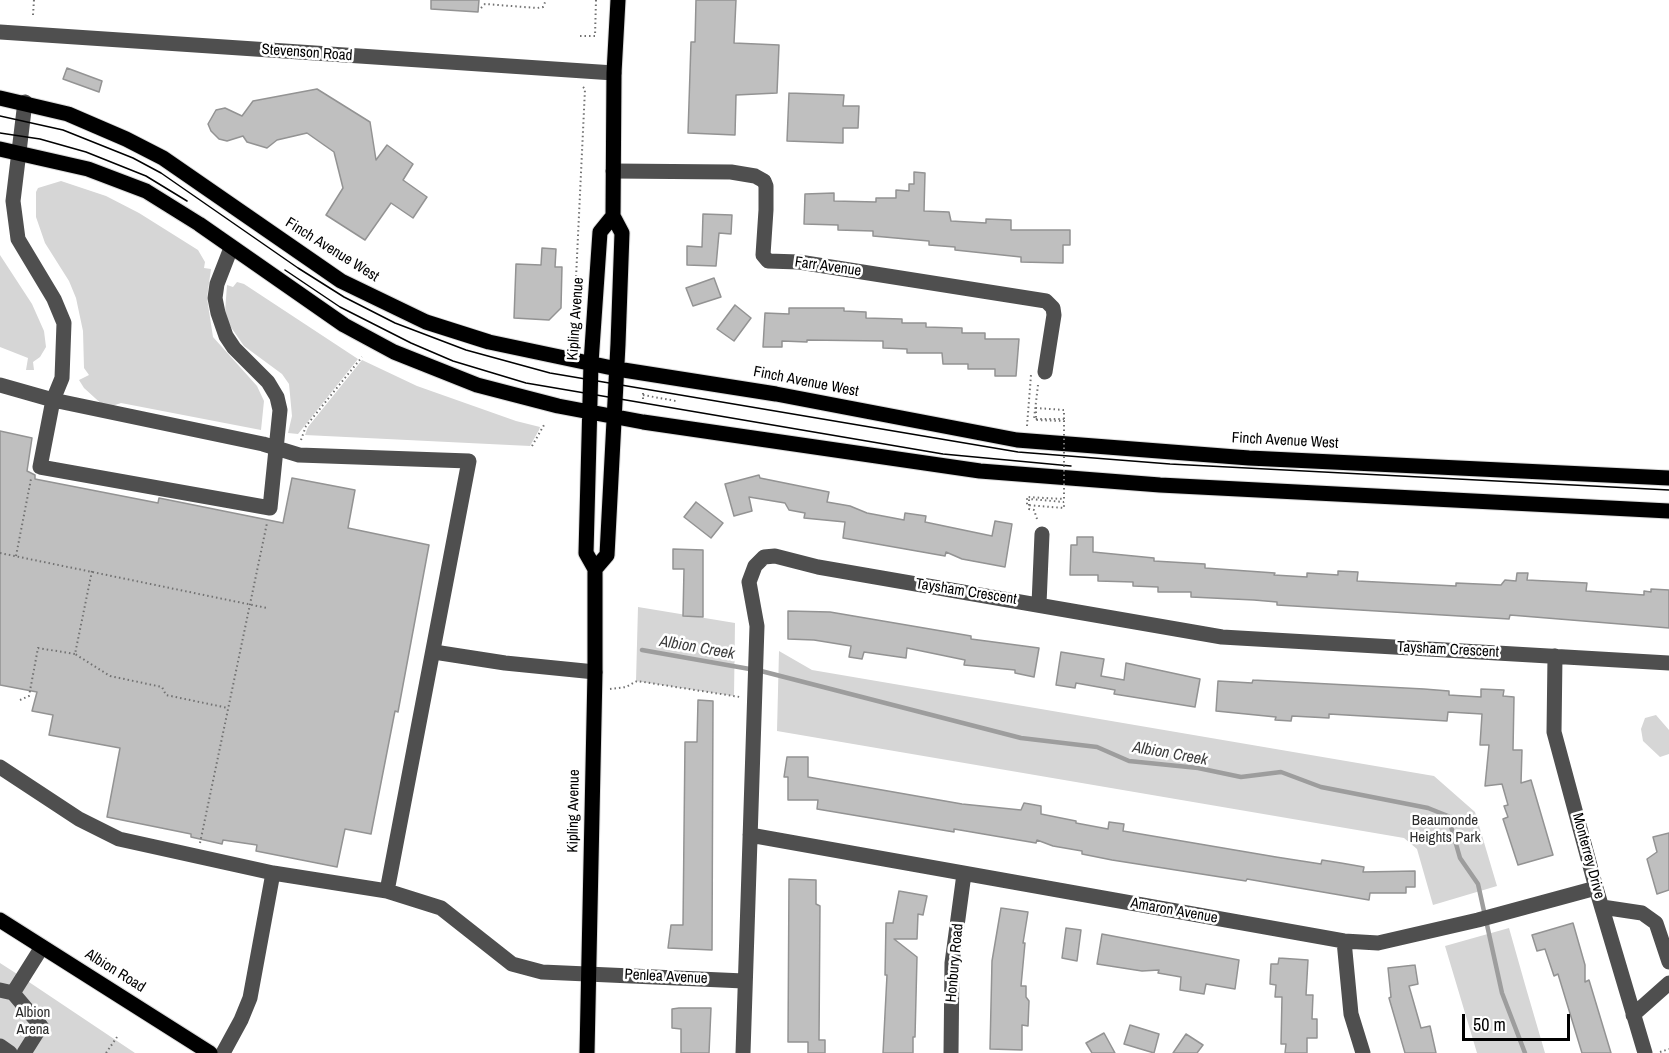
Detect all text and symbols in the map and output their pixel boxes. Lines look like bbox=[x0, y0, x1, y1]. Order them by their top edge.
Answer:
street label: Stevenson Road bbox=[261, 41, 353, 65]
street label: Finch Avenue West bbox=[282, 214, 382, 286]
street label: Farr Avenue bbox=[794, 253, 862, 281]
street label: Kipling Avenue bbox=[564, 277, 588, 361]
street label: Finch Avenue West bbox=[752, 363, 860, 401]
street label: Finch Avenue West bbox=[1231, 429, 1339, 453]
street label: Taysham Crescent bbox=[914, 575, 1018, 609]
water label: Albion Creek bbox=[658, 632, 736, 664]
street label: Taysham Crescent bbox=[1397, 638, 1499, 662]
water label: Albion Creek bbox=[1131, 738, 1209, 770]
street label: Kipling Avenue bbox=[564, 769, 584, 853]
street label: Monterrey Drive bbox=[1568, 811, 1608, 901]
park label: Beaumonde Heights Park bbox=[1409, 812, 1481, 847]
street label: Amaron Avenue bbox=[1129, 894, 1219, 928]
street label: Honbury Road bbox=[943, 923, 967, 1003]
street label: Albion Road bbox=[82, 945, 148, 997]
street label: Penlea Avenue bbox=[624, 966, 708, 988]
scale bar bbox=[1465, 1002, 1573, 1040]
park label: Albion Arena bbox=[16, 1004, 50, 1039]
text: 50 m bbox=[1473, 1012, 1506, 1037]

